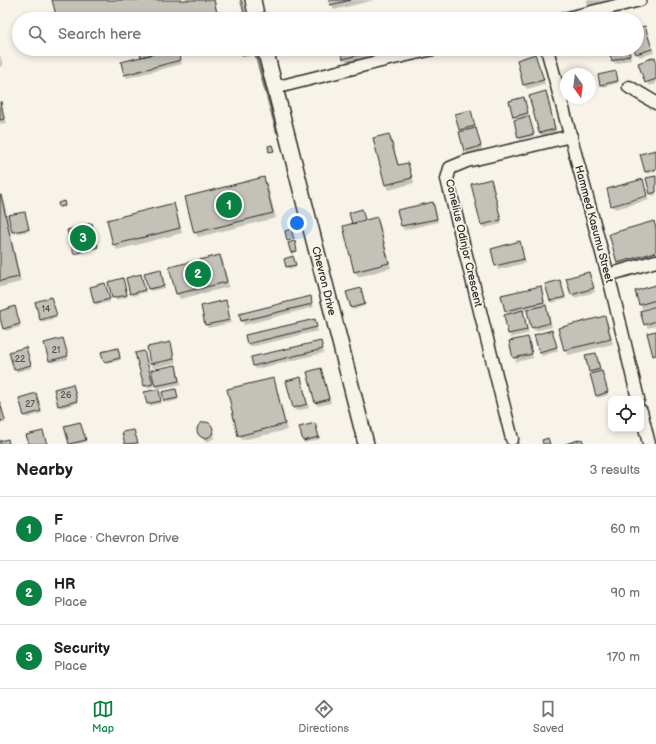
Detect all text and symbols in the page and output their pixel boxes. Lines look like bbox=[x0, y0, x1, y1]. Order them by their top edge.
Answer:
search box bbox=[12, 12, 644, 56]
icon: search bbox=[26, 23, 48, 45]
text: Search here bbox=[58, 25, 141, 44]
north arrow bbox=[560, 68, 596, 104]
street label: Hammed Kasumu Street bbox=[572, 164, 616, 285]
street label: Conelius Odinjor Crescent bbox=[443, 178, 485, 309]
pin: 1 bbox=[216, 190, 242, 220]
your location bbox=[287, 213, 307, 233]
pin: 3 bbox=[70, 223, 96, 253]
street label: Chevron Drive bbox=[309, 245, 339, 317]
pin: 2 bbox=[185, 259, 211, 289]
house number: 14 bbox=[42, 304, 51, 315]
house number: 21 bbox=[52, 345, 60, 356]
house number: 22 bbox=[15, 354, 26, 365]
house number: 26 bbox=[61, 390, 72, 401]
map controls bbox=[608, 396, 644, 432]
button: locate bbox=[608, 396, 644, 432]
house number: 27 bbox=[25, 399, 35, 410]
text: Nearby bbox=[16, 460, 73, 480]
text: 3 results bbox=[589, 462, 640, 478]
text: F bbox=[54, 511, 63, 530]
text: 1 bbox=[26, 521, 32, 537]
text: 60 m bbox=[610, 521, 640, 537]
text: Place · Chevron Drive bbox=[54, 530, 179, 546]
text: HR bbox=[54, 575, 75, 594]
text: 2 bbox=[25, 585, 33, 601]
text: 90 m bbox=[611, 585, 640, 601]
text: Place bbox=[54, 594, 87, 610]
text: Security bbox=[54, 639, 110, 658]
text: 3 bbox=[25, 649, 33, 665]
text: 170 m bbox=[607, 649, 640, 665]
text: Place bbox=[54, 658, 87, 674]
tab: Map bbox=[92, 698, 114, 735]
tab: Directions bbox=[298, 698, 349, 735]
tab: Saved bbox=[533, 698, 564, 735]

